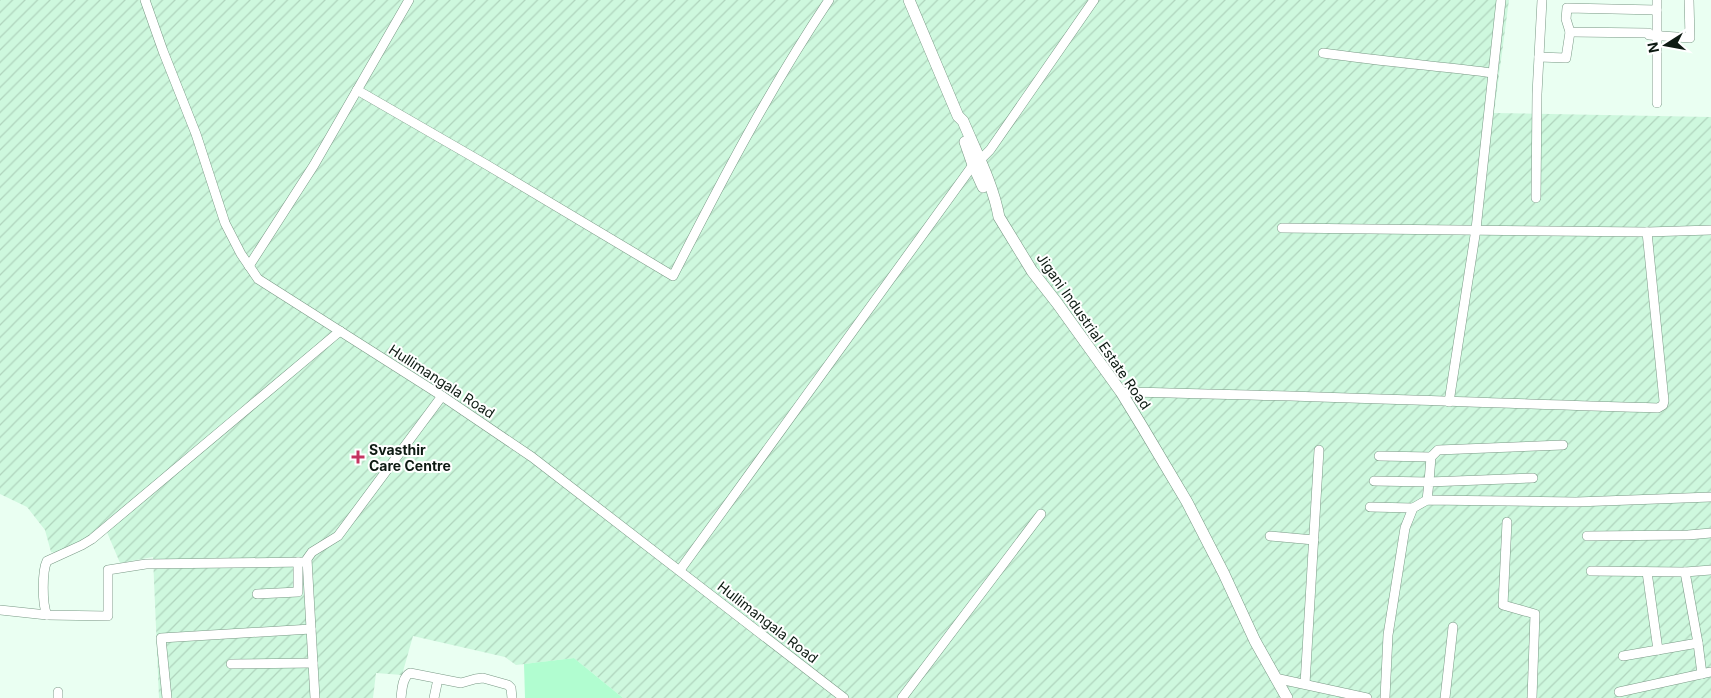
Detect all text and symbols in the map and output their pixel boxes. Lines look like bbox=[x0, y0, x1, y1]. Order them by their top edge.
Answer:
north arrow bbox=[1641, 20, 1691, 70]
text: N bbox=[1643, 41, 1662, 54]
street label: Jigani Industrial Estate Road bbox=[1033, 250, 1155, 412]
street label: Hullimangala Road bbox=[386, 340, 498, 422]
place label: Svasthir Care Centre bbox=[369, 441, 451, 474]
marker: Svasthir Care Centre bbox=[351, 450, 365, 464]
street label: Hullimangala Road bbox=[714, 578, 822, 666]

